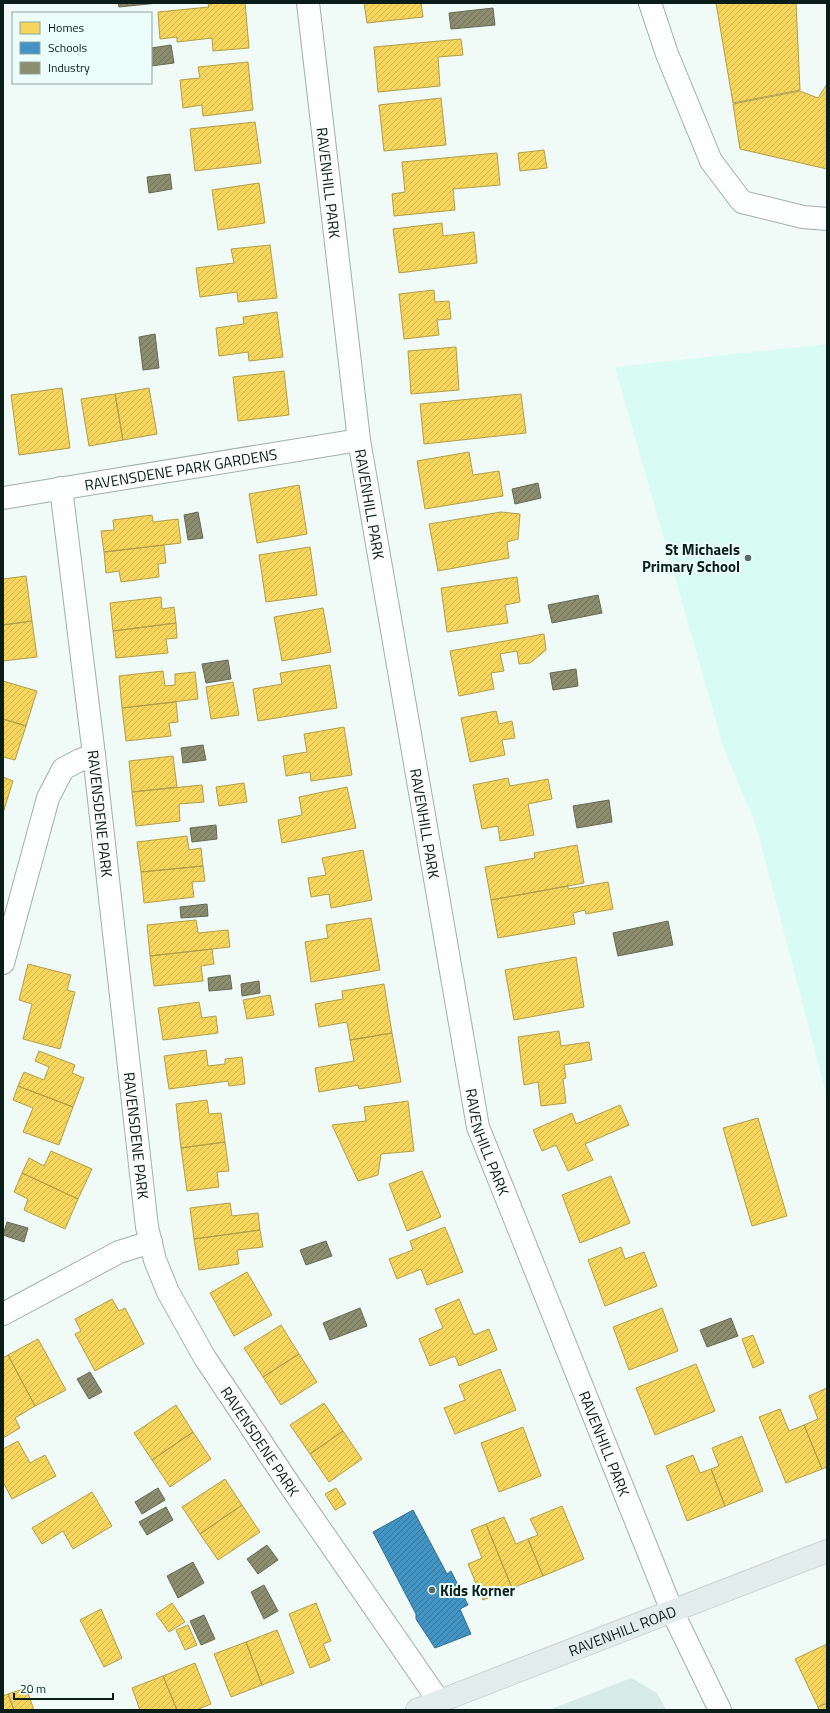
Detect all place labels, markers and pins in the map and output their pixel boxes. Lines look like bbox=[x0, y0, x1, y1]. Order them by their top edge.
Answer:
place label: St Michaels Primary School bbox=[642, 538, 740, 578]
marker: St Michaels Primary School bbox=[743, 553, 753, 563]
place label: Kids Korner bbox=[440, 1579, 516, 1602]
marker: Kids Korner bbox=[427, 1585, 437, 1595]

